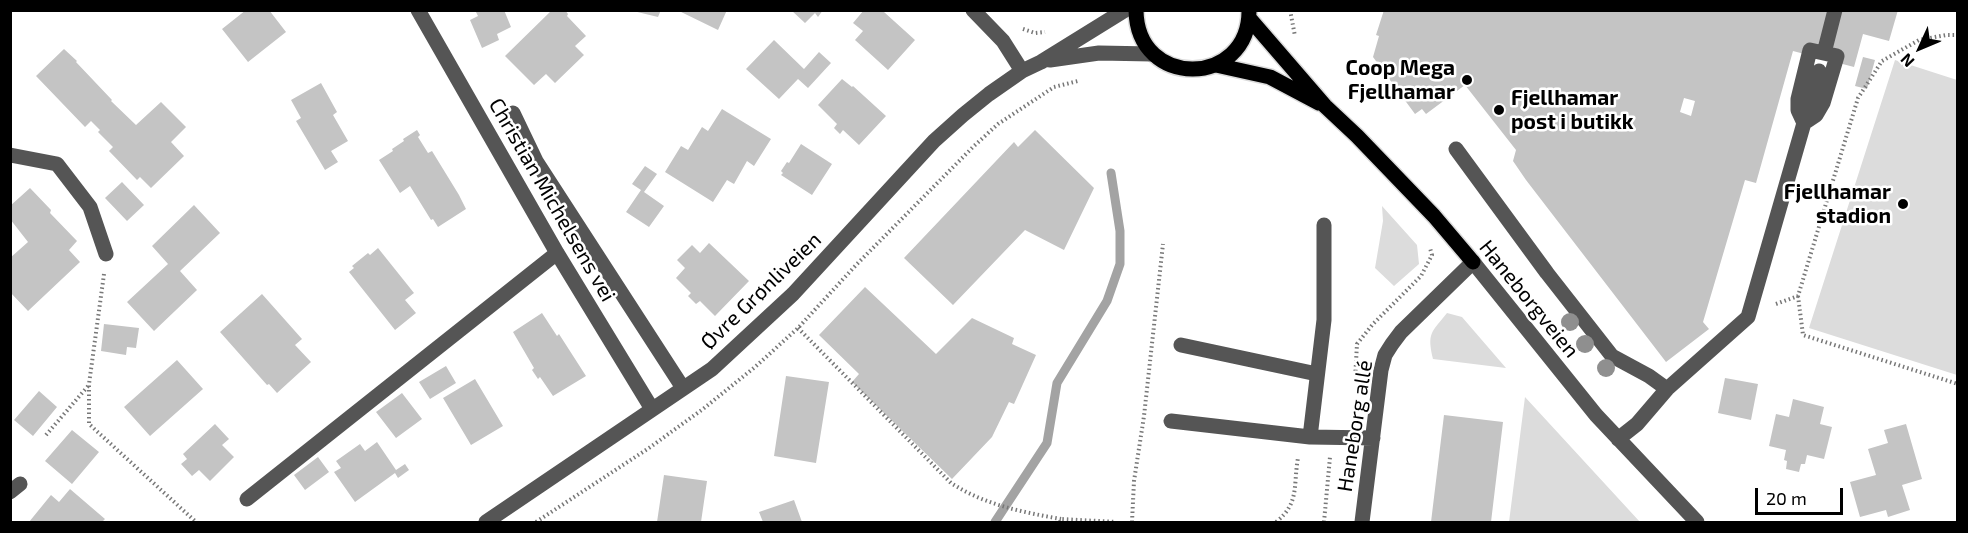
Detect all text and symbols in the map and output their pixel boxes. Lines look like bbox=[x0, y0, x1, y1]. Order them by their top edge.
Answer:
north arrow bbox=[1890, 18, 1950, 78]
text: N bbox=[1896, 50, 1918, 72]
place label: Coop Mega Fjellhamar bbox=[1346, 55, 1455, 105]
marker: Coop Mega Fjellhamar bbox=[1460, 73, 1474, 87]
place label: Fjellhamar post i butikk bbox=[1511, 85, 1633, 135]
street label: Christian Michelsens vei bbox=[483, 94, 621, 306]
marker: Fjellhamar post i butikk bbox=[1492, 103, 1506, 117]
place label: Fjellhamar stadion bbox=[1784, 179, 1891, 229]
marker: Fjellhamar stadion bbox=[1896, 197, 1910, 211]
street label: Øvre Grønliveien bbox=[696, 227, 826, 355]
street label: Haneborgveien bbox=[1474, 235, 1584, 363]
street label: Haneborg allé bbox=[1332, 358, 1378, 494]
scale bar bbox=[1758, 476, 1846, 514]
text: 20 m bbox=[1766, 487, 1807, 509]

